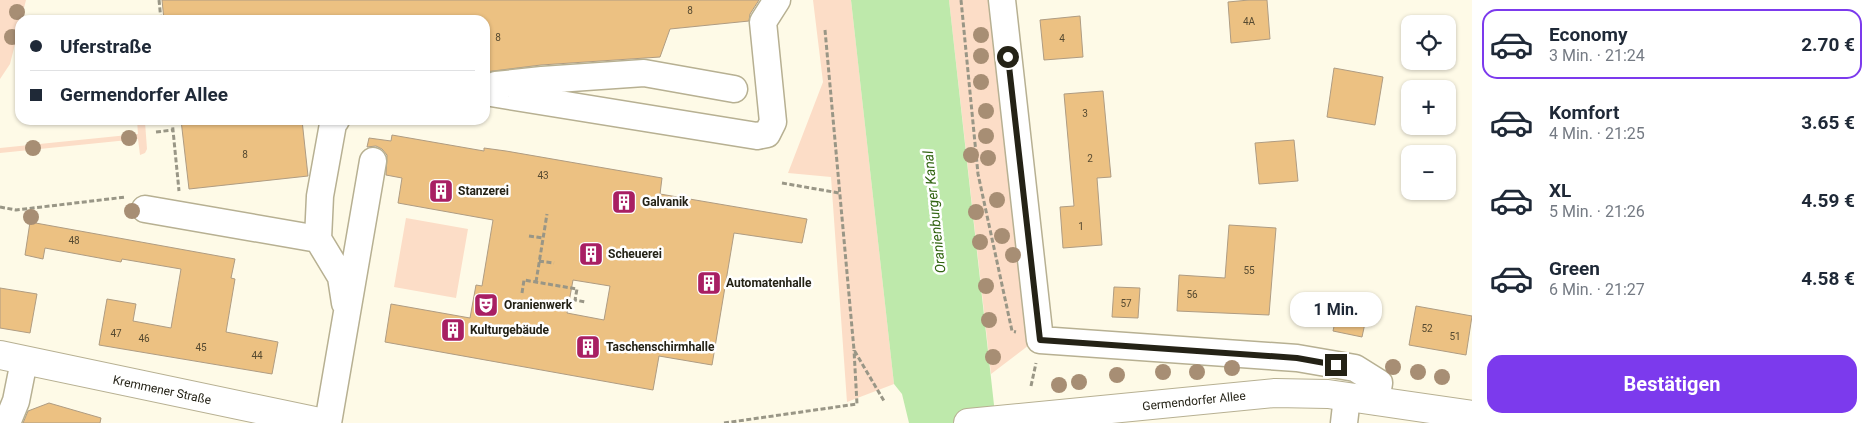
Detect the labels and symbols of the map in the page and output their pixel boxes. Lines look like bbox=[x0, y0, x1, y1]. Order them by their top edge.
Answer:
house number: 8 bbox=[687, 5, 693, 16]
house number: 4A bbox=[1243, 16, 1256, 27]
house number: 8 bbox=[495, 32, 501, 43]
house number: 4 bbox=[1059, 33, 1065, 44]
route start bbox=[997, 46, 1019, 68]
house number: 3 bbox=[1082, 108, 1088, 119]
house number: 8 bbox=[242, 149, 248, 160]
water label: Oranienburger Kanal bbox=[920, 149, 948, 274]
house number: 2 bbox=[1087, 153, 1093, 164]
house number: 43 bbox=[537, 170, 549, 181]
building icon: Stanzerei bbox=[428, 178, 454, 204]
place label: Stanzerei bbox=[458, 184, 509, 198]
building icon: Galvanik bbox=[611, 189, 637, 215]
place label: Galvanik bbox=[642, 195, 689, 209]
house number: 1 bbox=[1078, 221, 1084, 232]
house number: 48 bbox=[68, 235, 80, 246]
building icon: Scheuerei bbox=[578, 241, 604, 267]
place label: Scheuerei bbox=[608, 247, 662, 261]
house number: 55 bbox=[1243, 265, 1255, 276]
building icon: Automatenhalle bbox=[696, 270, 722, 296]
place label: Automatenhalle bbox=[726, 276, 812, 290]
house number: 56 bbox=[1186, 289, 1198, 300]
theatre icon: Oranienwerk bbox=[473, 292, 499, 318]
callout: 1 Min. bbox=[1290, 292, 1382, 328]
place label: Oranienwerk bbox=[504, 298, 573, 312]
house number: 57 bbox=[1120, 298, 1132, 309]
building icon: Kulturgebäude bbox=[440, 317, 466, 343]
place label: Kulturgebäude bbox=[470, 323, 549, 337]
house number: 52 bbox=[1421, 323, 1433, 334]
house number: 47 bbox=[110, 328, 122, 339]
house number: 51 bbox=[1449, 331, 1461, 342]
house number: 46 bbox=[138, 333, 150, 344]
building icon: Taschenschirmhalle bbox=[575, 334, 601, 360]
place label: Taschenschirmhalle bbox=[606, 340, 715, 354]
house number: 45 bbox=[195, 342, 207, 353]
house number: 44 bbox=[251, 350, 263, 361]
route end bbox=[1325, 354, 1347, 376]
street label: Kremmener Straße bbox=[112, 373, 212, 407]
street label: Germendorfer Allee bbox=[1142, 389, 1246, 413]

